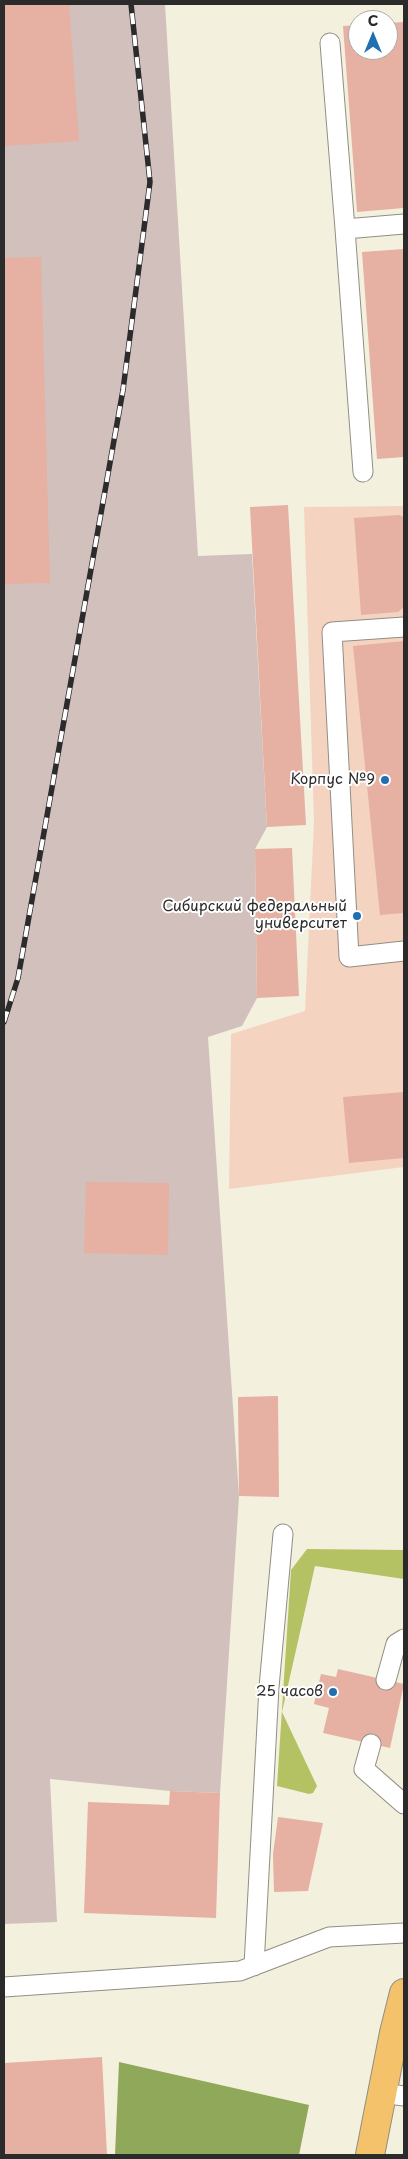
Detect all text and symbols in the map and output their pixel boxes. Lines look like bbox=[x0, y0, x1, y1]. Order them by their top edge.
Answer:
north arrow bbox=[348, 10, 398, 60]
text: С bbox=[368, 10, 378, 31]
place label: Корпус №9 bbox=[290, 771, 375, 789]
marker: Корпус №9 bbox=[379, 774, 391, 786]
place label: Сибирский федеральный университет bbox=[162, 898, 347, 933]
marker: Сибирский федеральный университет bbox=[351, 910, 363, 922]
place label: 25 часов bbox=[256, 1683, 323, 1701]
marker: 25 часов bbox=[327, 1686, 339, 1698]

